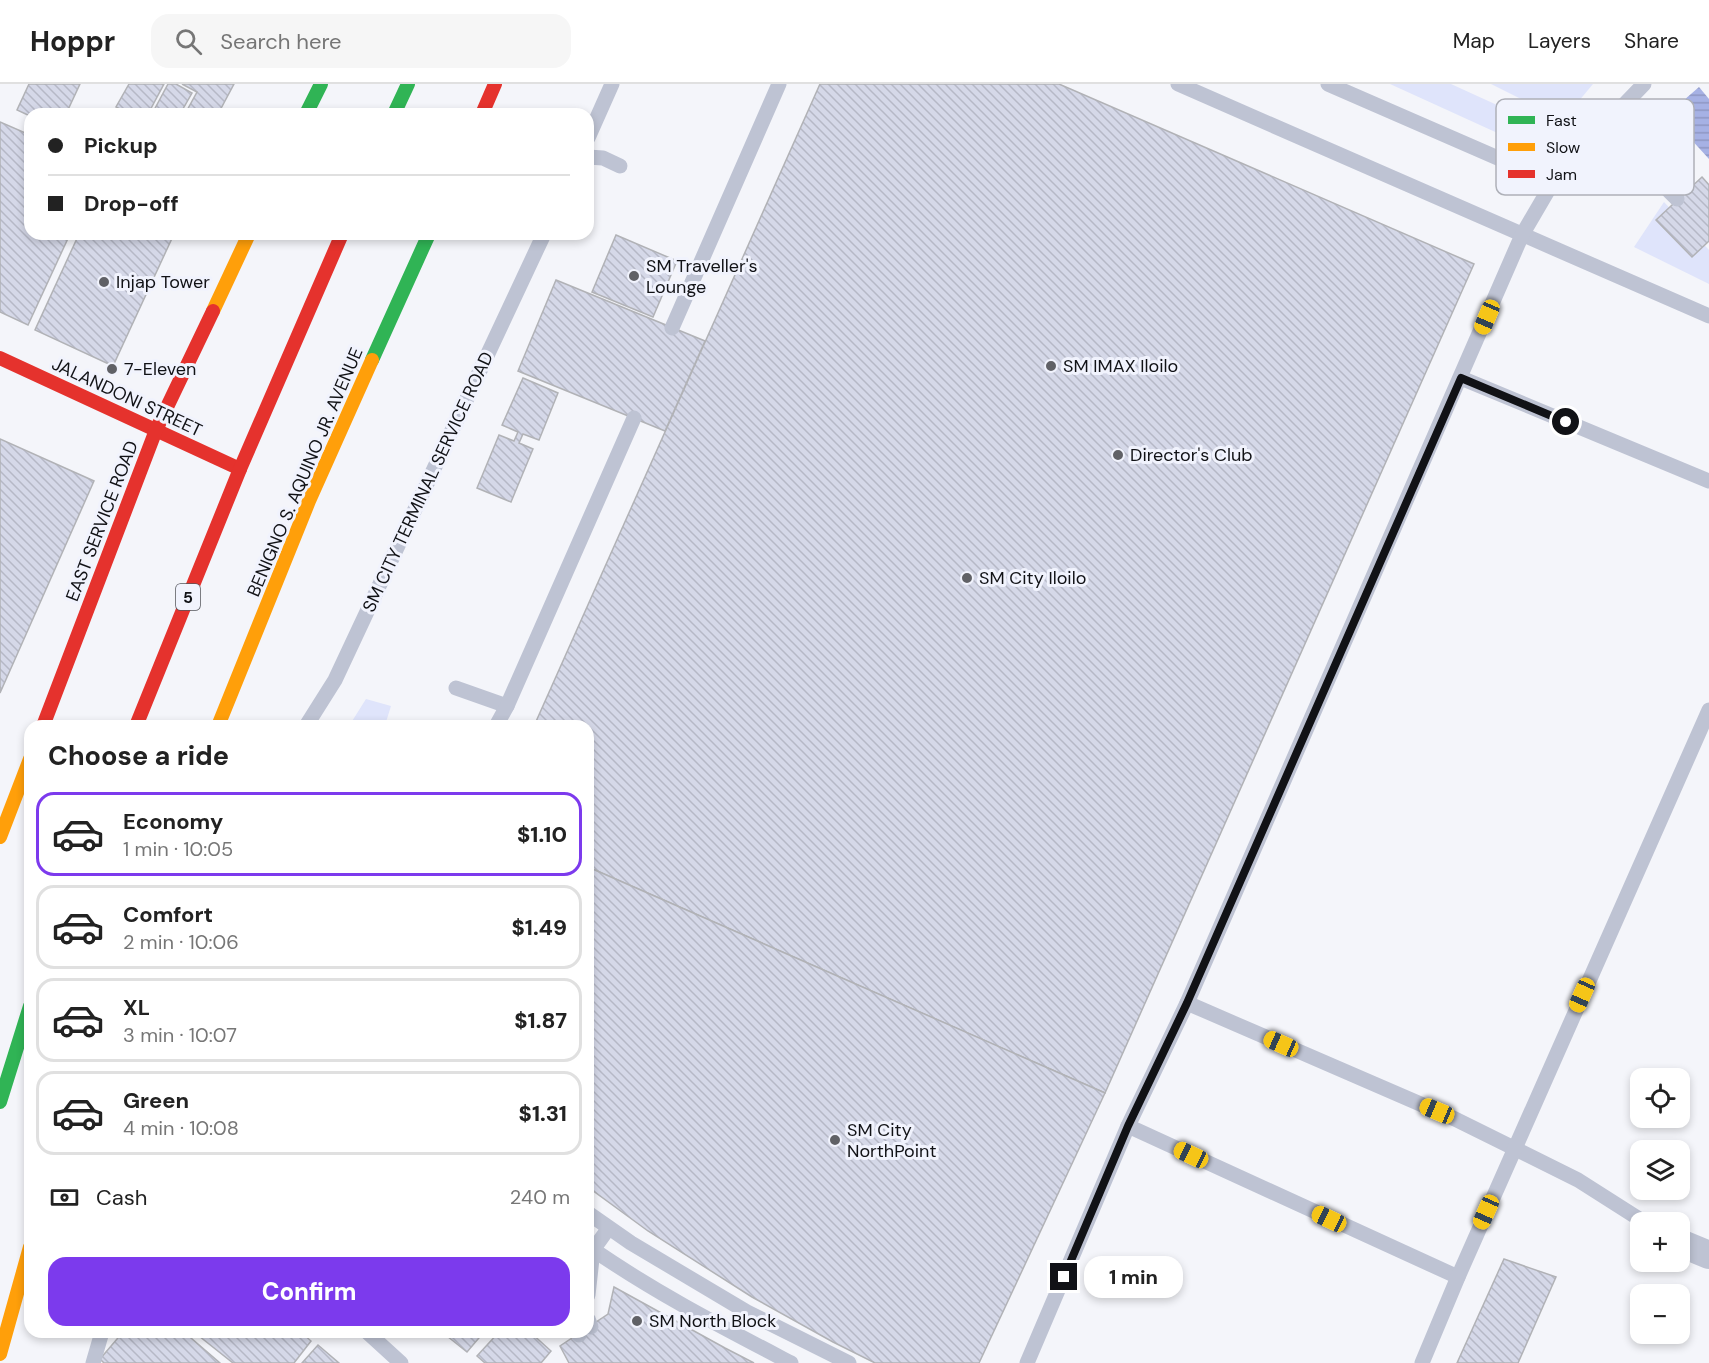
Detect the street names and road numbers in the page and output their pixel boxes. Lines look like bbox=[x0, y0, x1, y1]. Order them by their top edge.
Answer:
street label: BENIGNO S. AQUINO JR. AVENUE bbox=[242, 344, 368, 600]
street label: SM CITY TERMINAL SERVICE ROAD bbox=[357, 348, 499, 616]
street label: JALANDONI STREET bbox=[48, 352, 206, 442]
street label: EAST SERVICE ROAD bbox=[60, 437, 144, 605]
road number: 5 bbox=[176, 584, 200, 610]

